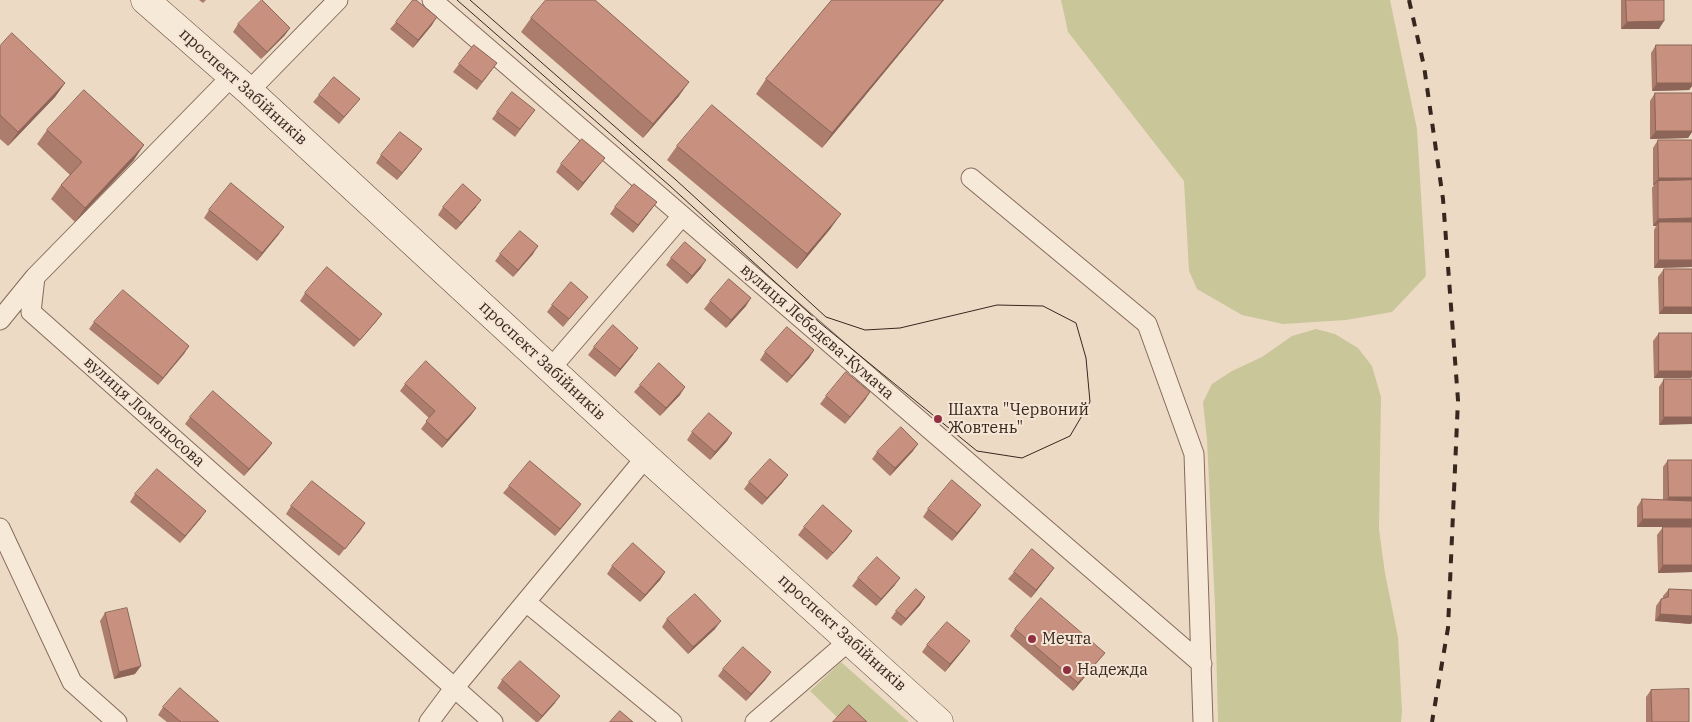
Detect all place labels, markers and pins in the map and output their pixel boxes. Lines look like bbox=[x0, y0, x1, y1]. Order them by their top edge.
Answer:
place label: Шахта "Червоний Жовтень" bbox=[948, 400, 1089, 438]
marker: Шахта "Червоний Жовтень" bbox=[932, 413, 944, 425]
place label: Мечта bbox=[1042, 629, 1092, 649]
marker: Мечта bbox=[1026, 633, 1038, 645]
place label: Надежда bbox=[1077, 660, 1148, 680]
marker: Надежда bbox=[1061, 664, 1073, 676]

